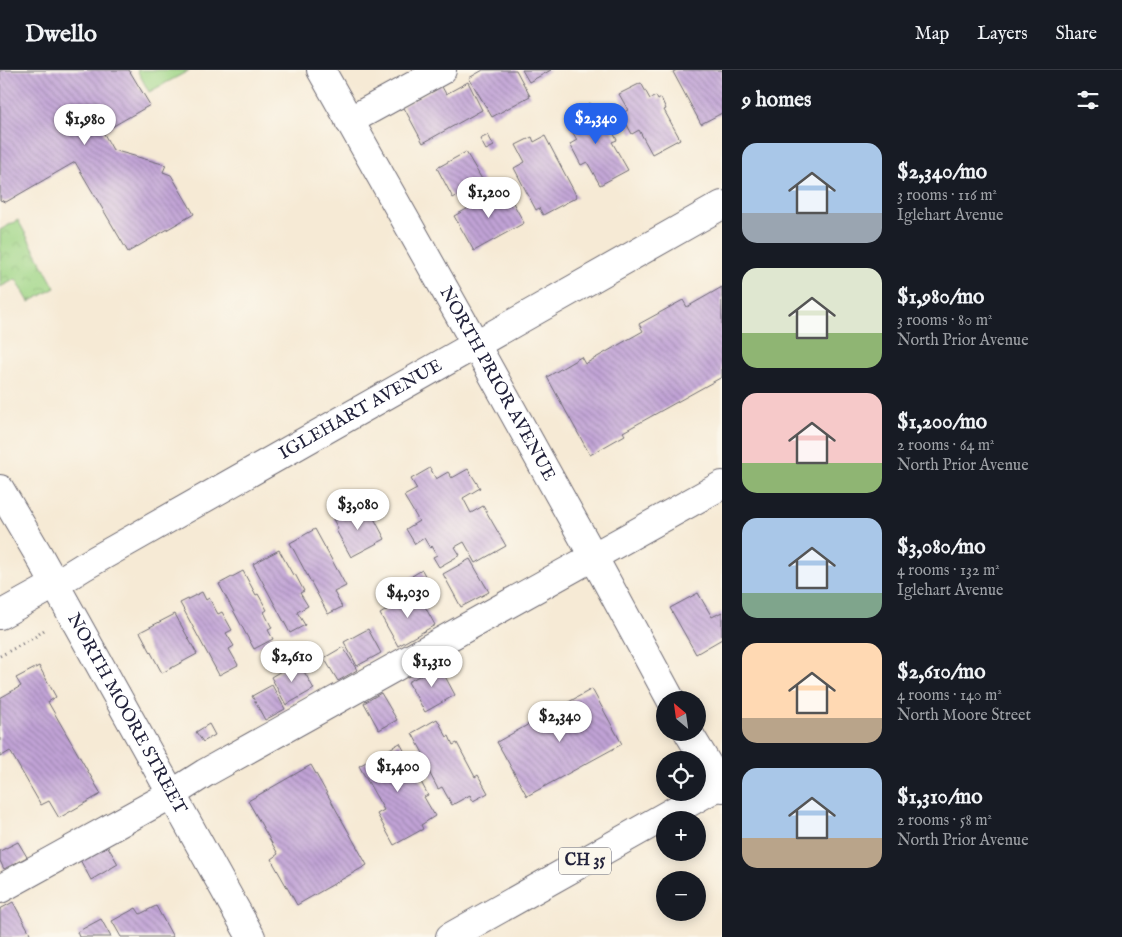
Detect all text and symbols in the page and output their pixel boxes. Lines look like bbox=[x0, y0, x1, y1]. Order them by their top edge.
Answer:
text: Dwello bbox=[25, 19, 97, 50]
text: Map bbox=[915, 23, 949, 46]
text: Layers bbox=[977, 23, 1028, 46]
text: Share bbox=[1056, 23, 1097, 46]
icon: filters bbox=[1074, 86, 1102, 114]
text: 9 homes bbox=[742, 87, 811, 114]
pin: $2,340 bbox=[555, 102, 637, 145]
pin: $1,980 bbox=[44, 104, 126, 146]
text: $2,340 bbox=[575, 109, 617, 129]
text: $1,980 bbox=[65, 110, 105, 130]
text: $2,340/mo bbox=[897, 159, 987, 186]
icon: home bbox=[782, 163, 842, 223]
pin: $1,200 bbox=[448, 176, 530, 219]
text: $1,200 bbox=[468, 183, 510, 203]
text: 3 rooms · 116 m² bbox=[897, 186, 997, 206]
text: Iglehart Avenue bbox=[897, 206, 1003, 226]
street label: NORTH PRIOR AVENUE bbox=[434, 283, 561, 485]
text: $1,980/mo bbox=[897, 284, 984, 311]
icon: home bbox=[782, 288, 842, 348]
text: 3 rooms · 80 m² bbox=[897, 311, 993, 331]
text: North Prior Avenue bbox=[897, 331, 1029, 351]
street label: IGLEHART AVENUE bbox=[275, 354, 446, 465]
text: $1,200/mo bbox=[897, 409, 987, 436]
icon: home bbox=[782, 413, 842, 473]
text: 2 rooms · 64 m² bbox=[897, 436, 995, 456]
text: North Prior Avenue bbox=[897, 456, 1029, 476]
pin: $3,080 bbox=[317, 488, 399, 531]
text: $3,080 bbox=[337, 495, 379, 515]
text: $3,080/mo bbox=[897, 534, 986, 561]
icon: home bbox=[782, 538, 842, 598]
text: 4 rooms · 132 m² bbox=[897, 561, 1000, 581]
pin: $4,030 bbox=[367, 576, 449, 619]
text: Iglehart Avenue bbox=[897, 581, 1003, 601]
text: $4,030 bbox=[386, 583, 430, 603]
street label: NORTH MOORE STREET bbox=[62, 609, 192, 818]
pin: $2,610 bbox=[251, 640, 333, 683]
pin: $1,310 bbox=[391, 646, 473, 688]
text: $2,610 bbox=[271, 647, 313, 667]
text: $1,310 bbox=[413, 652, 451, 672]
text: $2,610/mo bbox=[897, 659, 985, 686]
icon: home bbox=[782, 663, 842, 723]
text: 4 rooms · 140 m² bbox=[897, 686, 1002, 706]
north arrow bbox=[656, 691, 706, 741]
map controls bbox=[656, 691, 706, 921]
pin: $2,340 bbox=[519, 700, 601, 743]
text: North Moore Street bbox=[897, 706, 1031, 726]
text: $2,340 bbox=[539, 707, 581, 727]
pin: $1,400 bbox=[357, 750, 439, 793]
button: locate bbox=[656, 751, 706, 801]
text: $1,400 bbox=[376, 757, 420, 777]
text: $1,310/mo bbox=[897, 784, 983, 811]
icon: home bbox=[782, 788, 842, 848]
button: + bbox=[656, 811, 706, 861]
text: 2 rooms · 58 m² bbox=[897, 811, 992, 831]
text: North Prior Avenue bbox=[897, 831, 1029, 851]
road number: CH 35 bbox=[559, 848, 611, 874]
button: − bbox=[656, 871, 706, 921]

